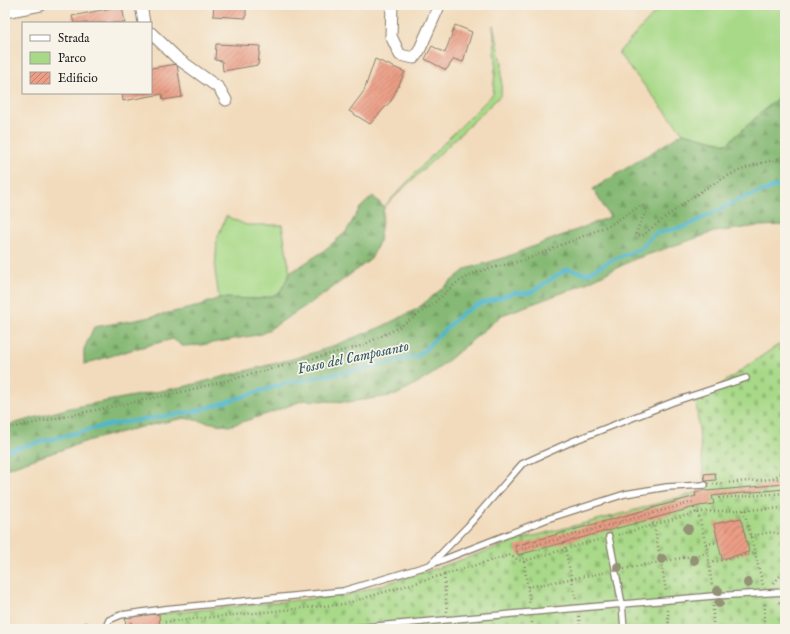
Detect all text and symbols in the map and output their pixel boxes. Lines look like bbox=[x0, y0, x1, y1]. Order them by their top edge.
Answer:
legend bbox=[22, 22, 152, 94]
text: Strada bbox=[58, 31, 90, 46]
text: Parco bbox=[58, 51, 87, 66]
text: Edificio bbox=[58, 71, 98, 86]
water label: Fosso del Camposanto bbox=[296, 336, 411, 379]

